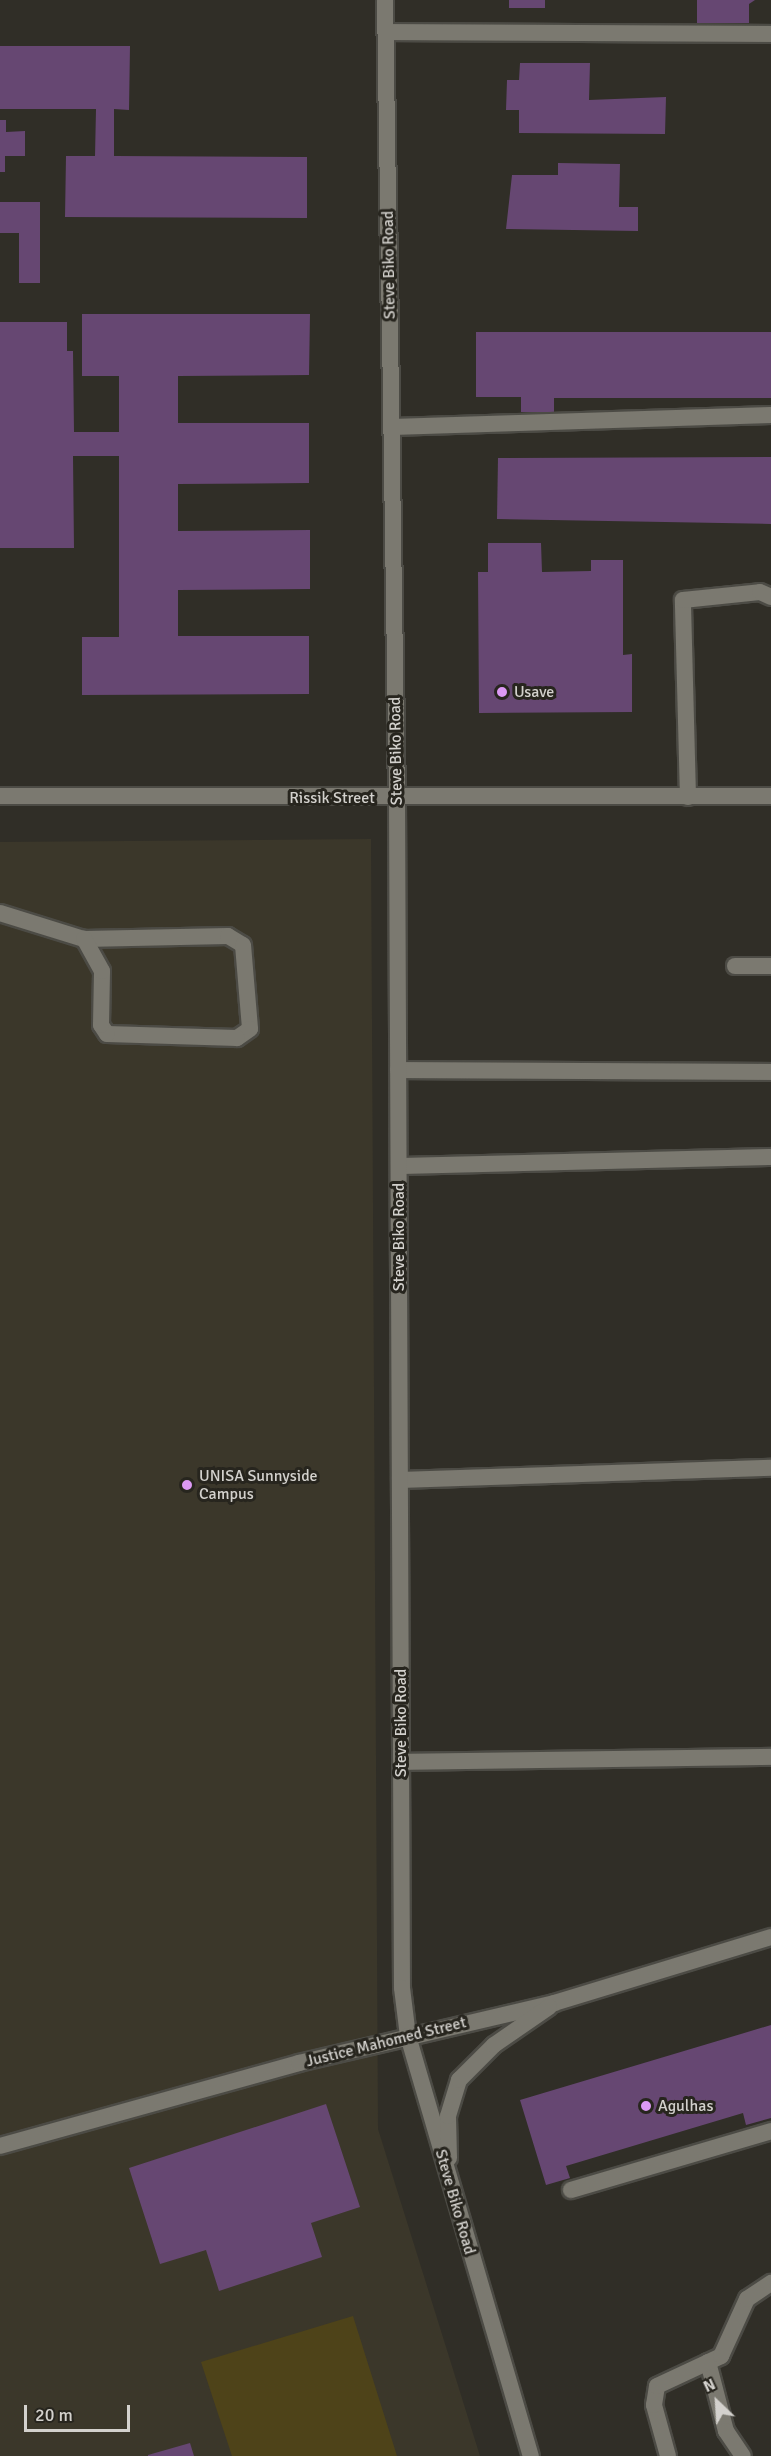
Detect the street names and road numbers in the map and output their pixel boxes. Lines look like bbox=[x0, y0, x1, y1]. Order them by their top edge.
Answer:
street label: Steve Biko Road bbox=[378, 211, 400, 319]
street label: Steve Biko Road bbox=[385, 697, 407, 805]
street label: Rissik Street bbox=[289, 788, 375, 808]
street label: Steve Biko Road bbox=[389, 1183, 409, 1291]
street label: Steve Biko Road bbox=[391, 1669, 411, 1777]
street label: Justice Mahomed Street bbox=[304, 2013, 468, 2071]
street label: Steve Biko Road bbox=[431, 2147, 479, 2257]

